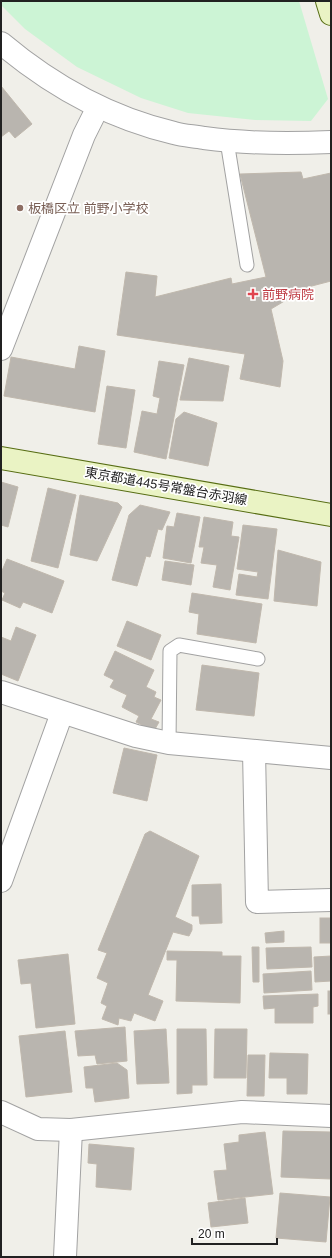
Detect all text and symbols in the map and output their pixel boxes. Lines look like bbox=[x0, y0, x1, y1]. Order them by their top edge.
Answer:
place label: 板橋区立 前野小学校 bbox=[28, 201, 149, 216]
marker: 板橋区立 前野小学校 bbox=[15, 203, 25, 213]
place label: 前野病院 bbox=[262, 287, 314, 302]
marker: 前野病院 bbox=[247, 288, 259, 300]
street label: 東京都道445号常盤台赤羽線 bbox=[84, 464, 248, 508]
scale bar bbox=[192, 1220, 277, 1246]
text: 20 m bbox=[198, 1227, 225, 1241]

